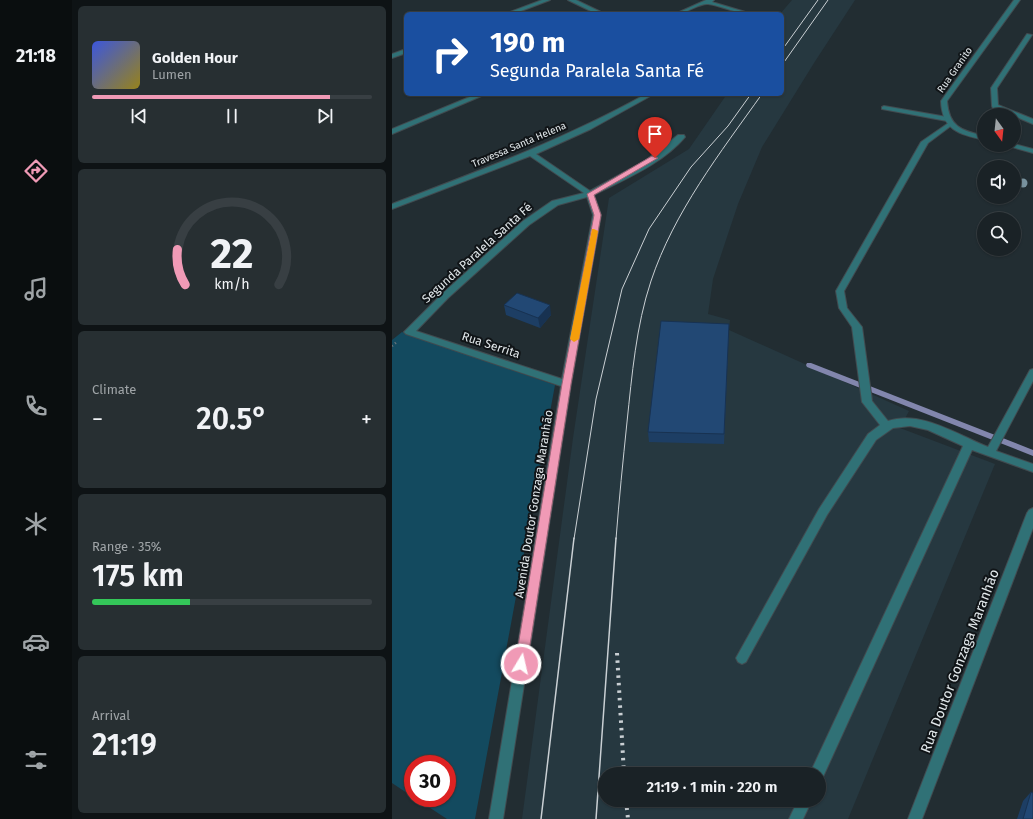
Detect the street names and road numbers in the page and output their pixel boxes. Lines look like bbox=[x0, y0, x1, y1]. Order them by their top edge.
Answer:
street label: Rua Granito bbox=[935, 45, 975, 95]
street label: Travessa Santa Helena bbox=[470, 120, 568, 170]
street label: Segunda Paralela Santa Fé bbox=[419, 200, 535, 306]
street label: Rua Serrita bbox=[460, 329, 522, 361]
street label: Avenida Doutor Gonzaga Maranhão bbox=[512, 409, 556, 599]
street label: Rua Doutor Gonzaga Maranhão bbox=[917, 567, 1003, 755]

